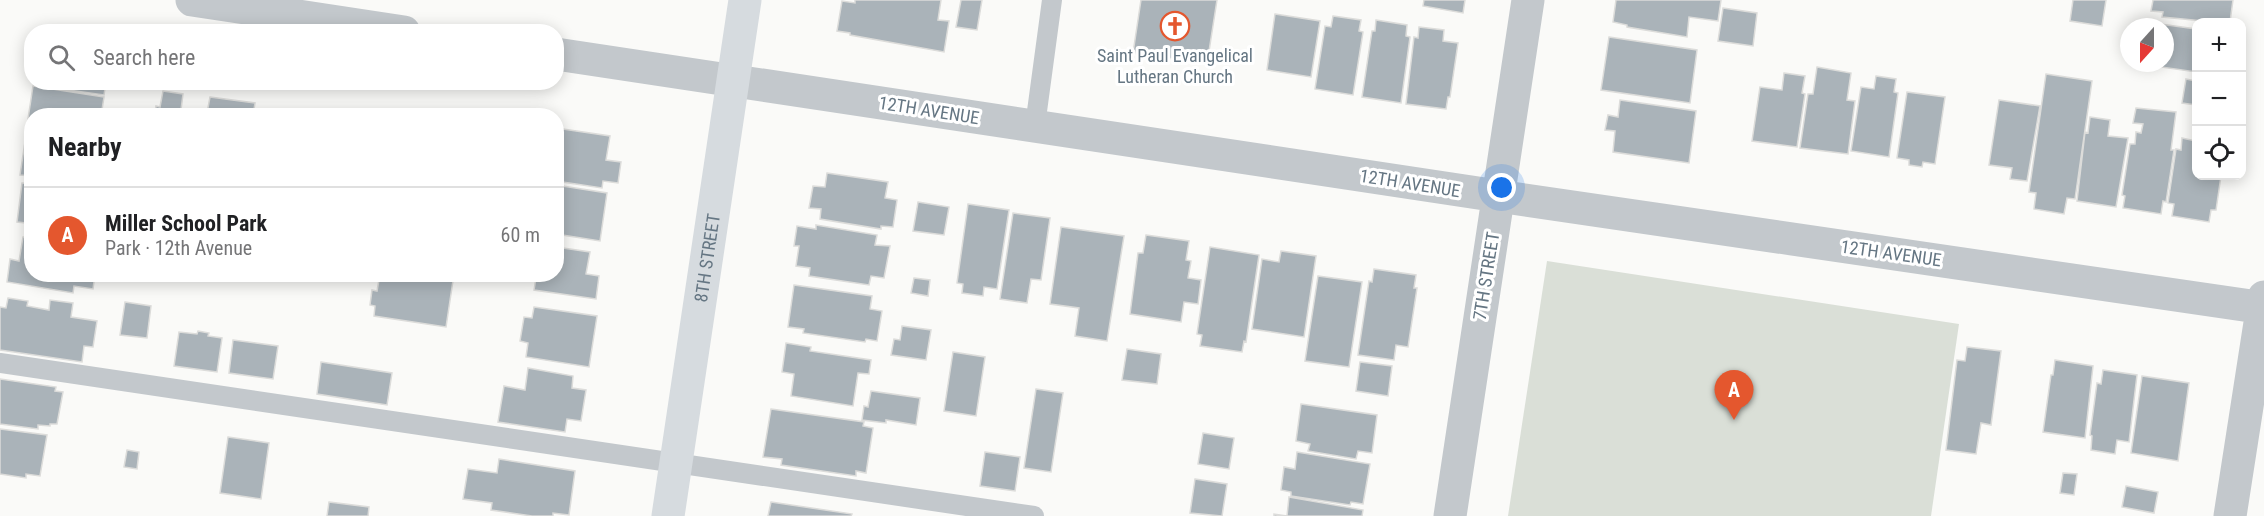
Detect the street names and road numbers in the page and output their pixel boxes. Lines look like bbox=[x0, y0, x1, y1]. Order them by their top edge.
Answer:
street label: 12TH AVENUE bbox=[877, 92, 981, 128]
street label: 12TH AVENUE bbox=[1358, 165, 1462, 201]
street label: 8TH STREET bbox=[690, 212, 723, 304]
street label: 7TH STREET bbox=[1469, 230, 1503, 322]
street label: 12TH AVENUE bbox=[1839, 236, 1943, 270]

